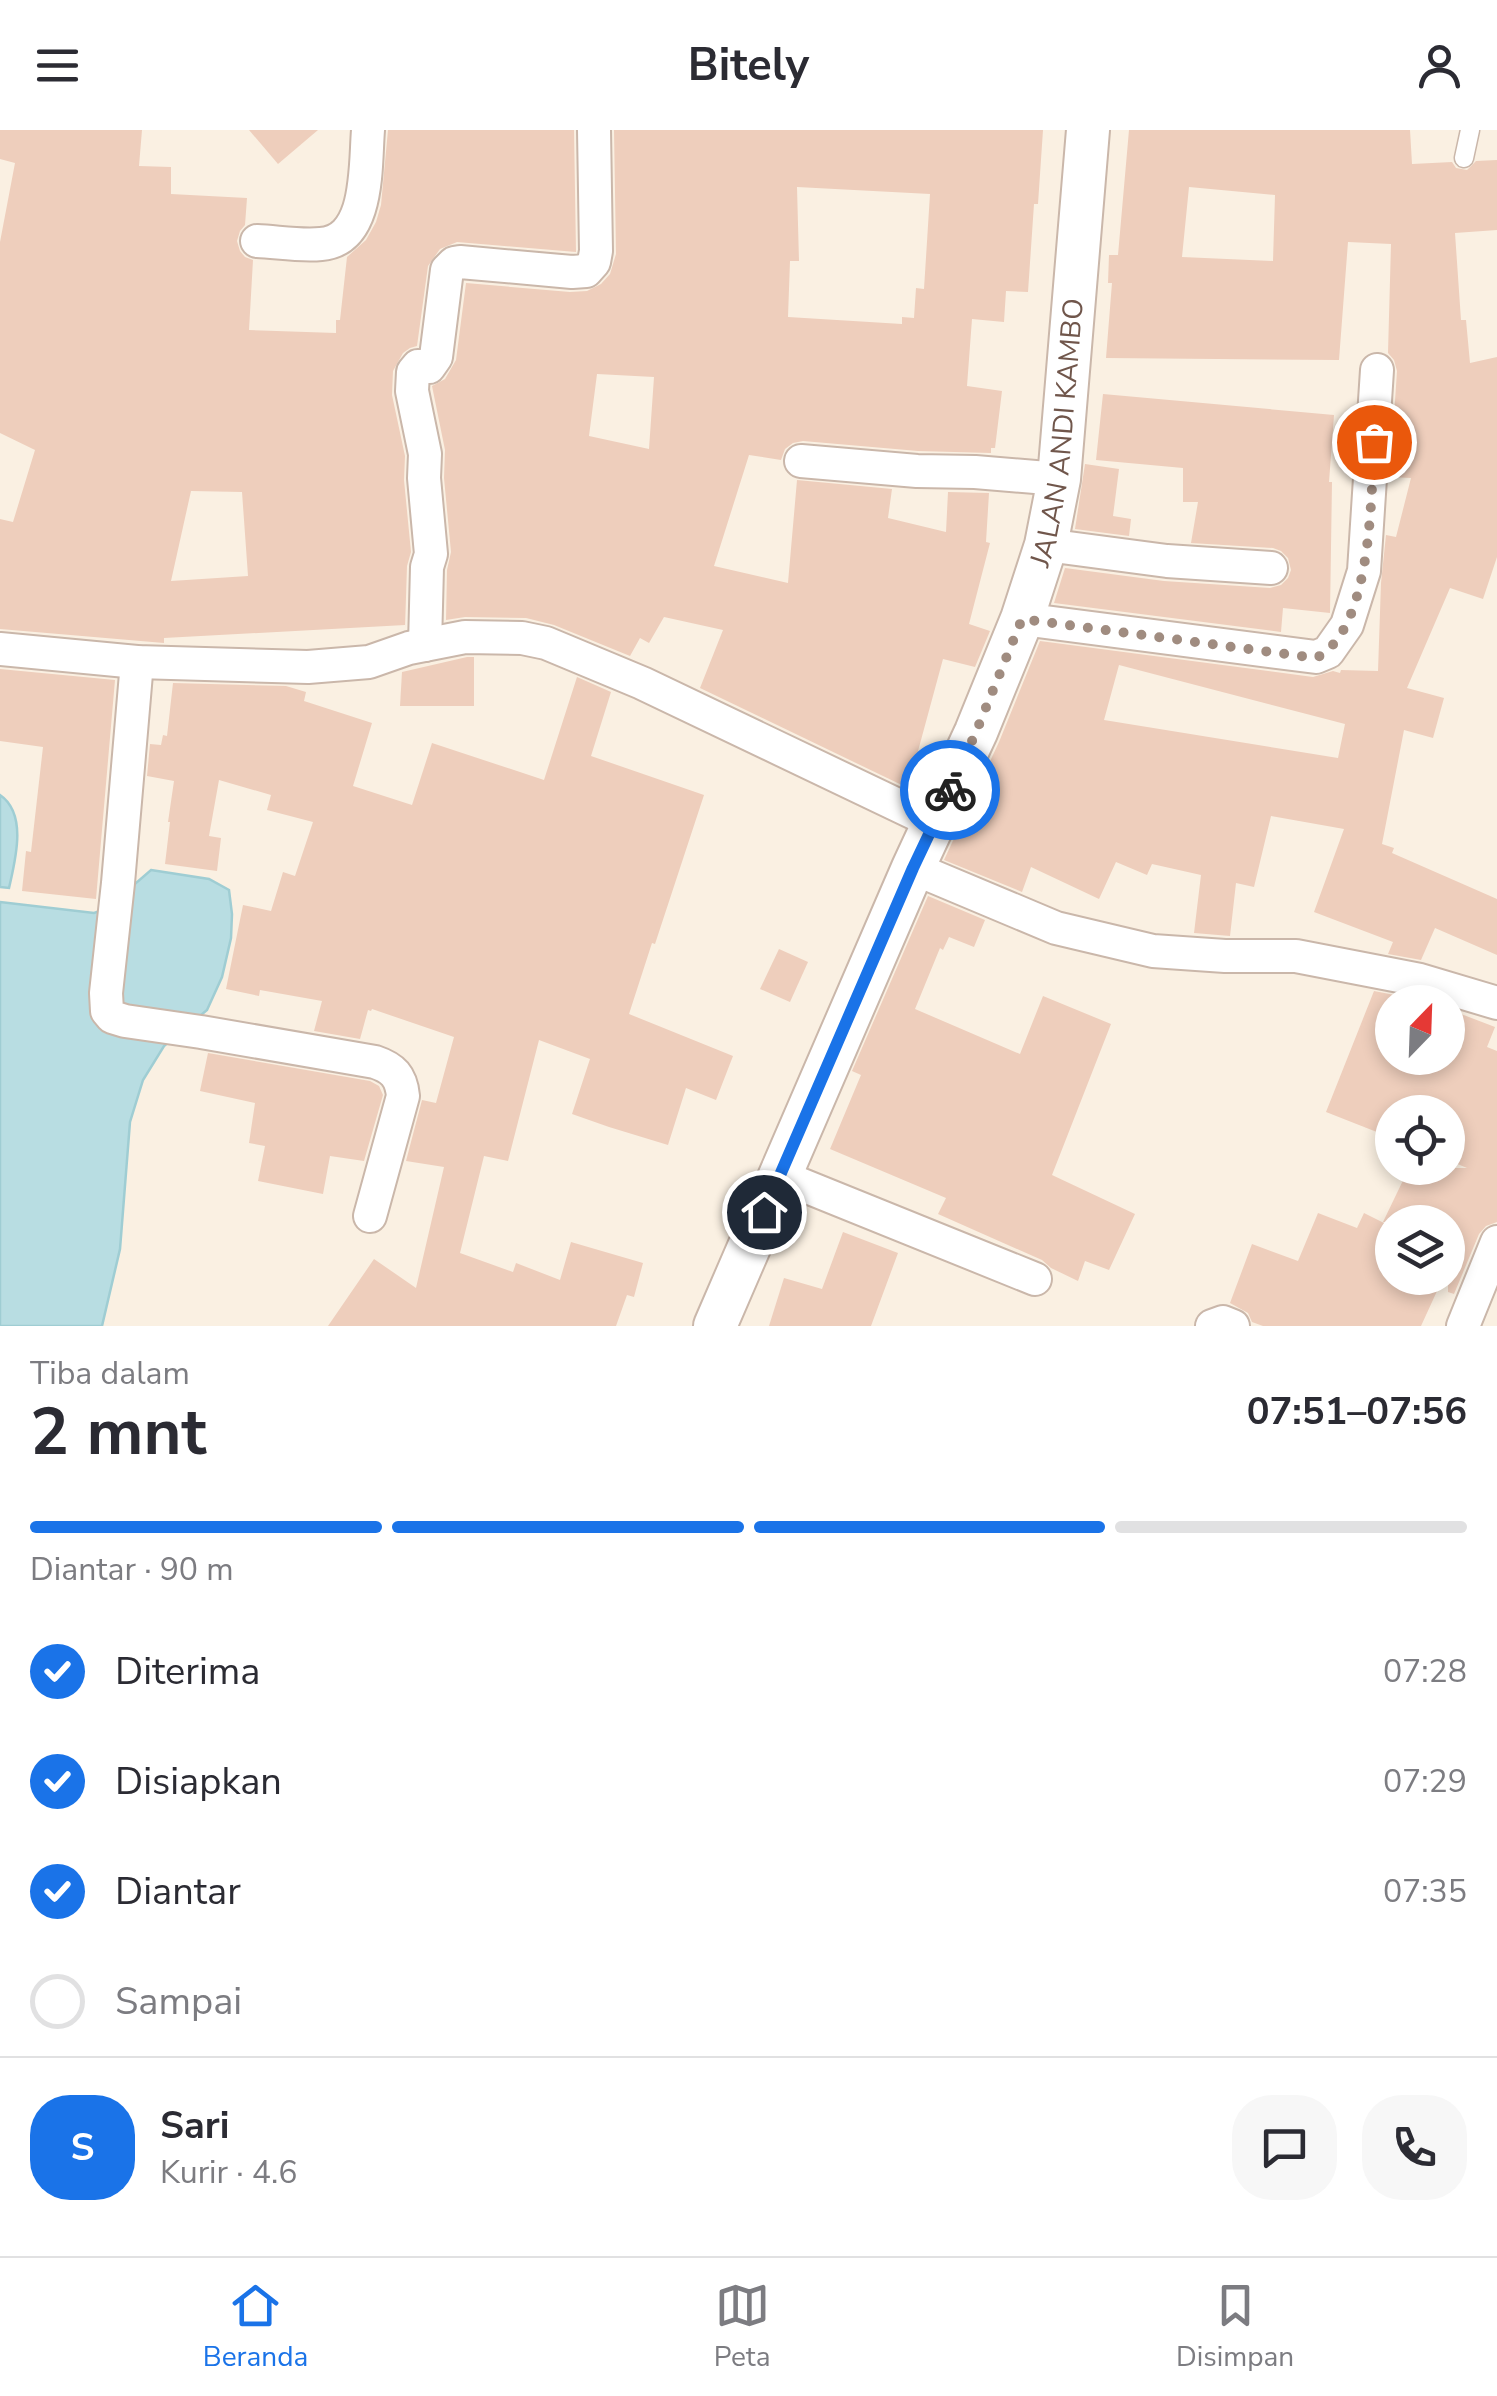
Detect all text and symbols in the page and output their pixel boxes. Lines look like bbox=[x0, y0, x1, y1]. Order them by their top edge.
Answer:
text: Bitely bbox=[688, 35, 809, 96]
icon: menu bbox=[30, 38, 85, 93]
icon: person bbox=[1412, 38, 1467, 93]
street label: JALAN ANDI KAMBO bbox=[1021, 297, 1093, 573]
pin bbox=[1332, 400, 1417, 485]
icon: bag bbox=[1347, 415, 1402, 470]
courier bbox=[900, 740, 1000, 840]
icon: bike bbox=[923, 763, 978, 818]
north arrow bbox=[1375, 985, 1465, 1075]
map controls bbox=[1375, 985, 1465, 1295]
button: locate bbox=[1375, 1095, 1465, 1185]
pin bbox=[722, 1170, 807, 1255]
icon: home bbox=[737, 1185, 792, 1240]
button: layers bbox=[1375, 1205, 1465, 1295]
text: Tiba dalam bbox=[30, 1352, 190, 1395]
text: 07:51–07:56 bbox=[1247, 1386, 1467, 1437]
text: 2 mnt bbox=[30, 1388, 207, 1477]
text: Diantar · 90 m bbox=[30, 1548, 234, 1591]
icon: check bbox=[30, 1644, 85, 1699]
text: Diterima bbox=[115, 1646, 260, 1697]
text: 07:28 bbox=[1383, 1650, 1467, 1693]
icon: check bbox=[30, 1754, 85, 1809]
text: Disiapkan bbox=[115, 1756, 282, 1807]
text: 07:29 bbox=[1383, 1760, 1467, 1803]
icon: check bbox=[30, 1864, 85, 1919]
text: Diantar bbox=[115, 1866, 241, 1917]
text: 07:35 bbox=[1383, 1870, 1467, 1913]
text: Sampai bbox=[115, 1976, 242, 2027]
button: chat bbox=[1232, 2095, 1337, 2200]
button: phone bbox=[1362, 2095, 1467, 2200]
text: Sari bbox=[160, 2100, 229, 2151]
text: S bbox=[71, 2122, 94, 2173]
text: Kurir · 4.6 bbox=[160, 2151, 297, 2194]
tab: Beranda bbox=[203, 2278, 308, 2376]
tab: Peta bbox=[714, 2278, 770, 2376]
tab: Disimpan bbox=[1176, 2278, 1294, 2376]

